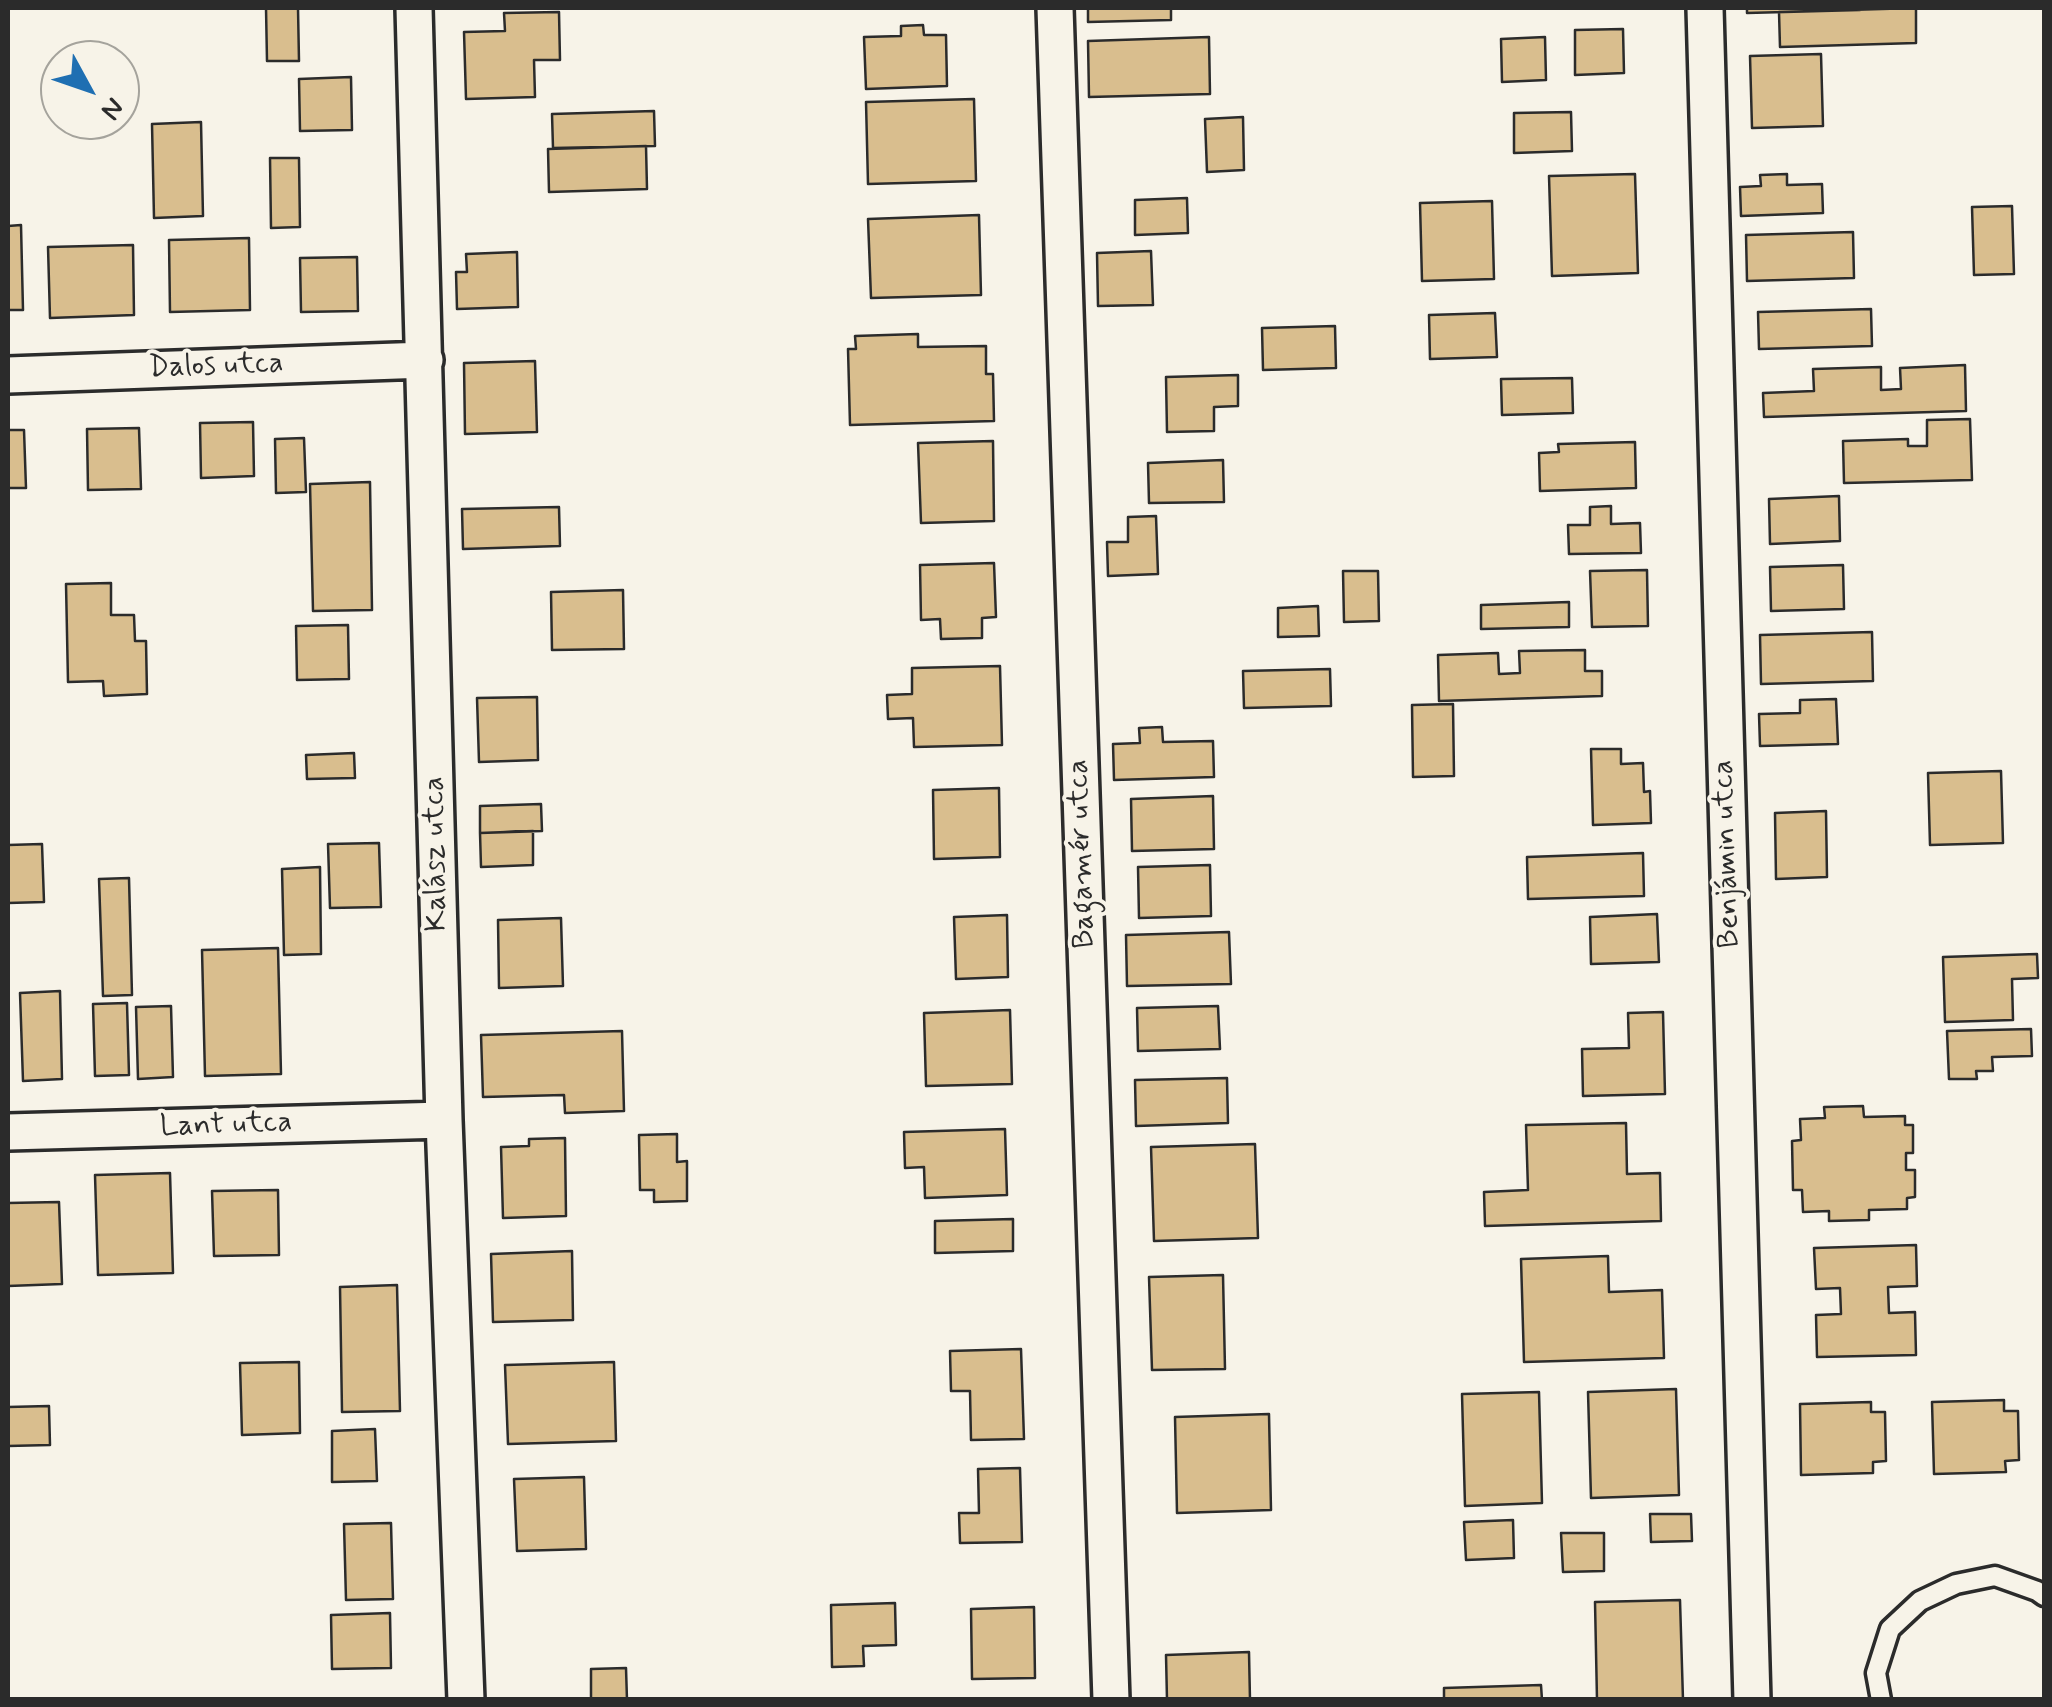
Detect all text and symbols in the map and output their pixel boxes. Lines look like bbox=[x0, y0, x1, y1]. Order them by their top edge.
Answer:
north arrow bbox=[40, 40, 140, 140]
text: N bbox=[92, 89, 132, 127]
street label: Dalos utca bbox=[148, 347, 284, 387]
street label: Bagamér utca bbox=[1062, 759, 1104, 949]
street label: Benjámin utca bbox=[1707, 759, 1749, 949]
street label: Kalász utca bbox=[418, 776, 456, 932]
street label: Lant utca bbox=[159, 1106, 293, 1146]

